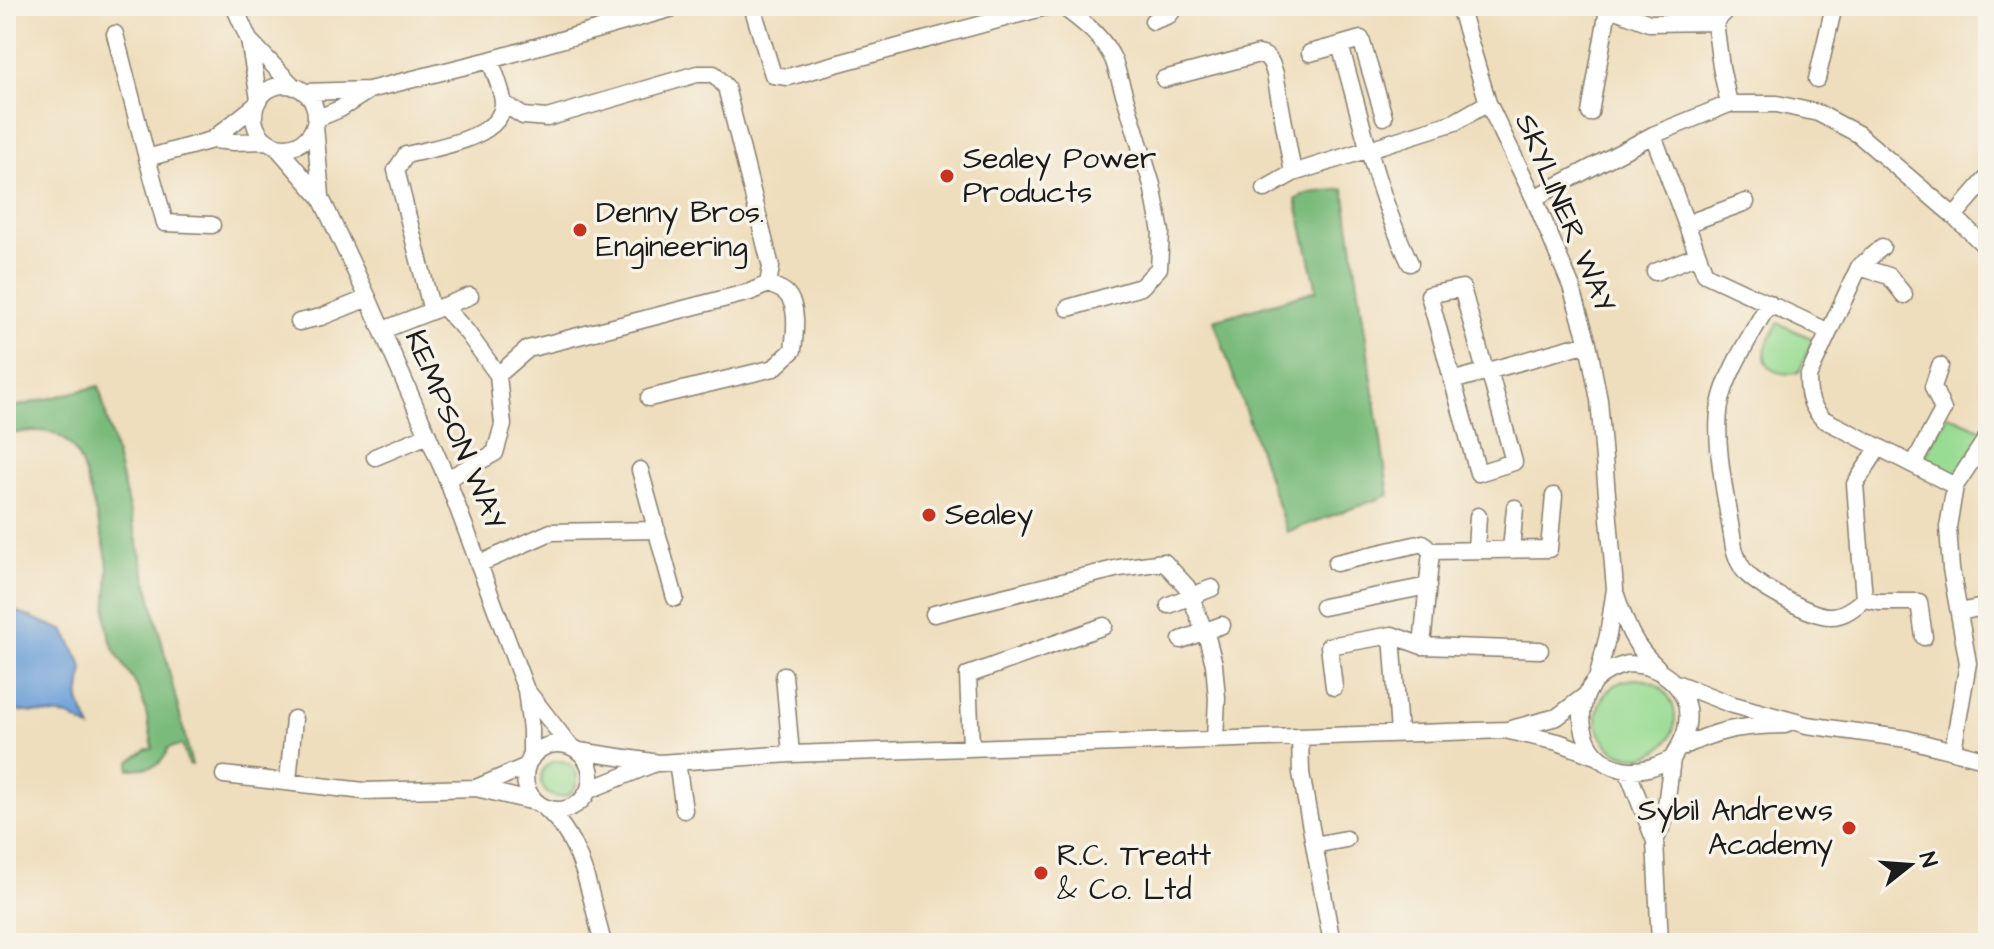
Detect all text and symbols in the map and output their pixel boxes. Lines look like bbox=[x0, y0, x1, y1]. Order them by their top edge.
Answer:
street label: SKYLINER WAY bbox=[1504, 107, 1626, 319]
place label: Sealey Power Products bbox=[963, 138, 1156, 214]
marker: Sealey Power Products bbox=[938, 167, 956, 185]
place label: Denny Bros. Engineering bbox=[596, 192, 764, 269]
marker: Denny Bros. Engineering bbox=[571, 221, 589, 239]
street label: KEMPSON WAY bbox=[394, 324, 516, 536]
place label: Sealey bbox=[945, 494, 1033, 537]
marker: Sealey bbox=[920, 506, 938, 524]
place label: Sybil Andrews Academy bbox=[1637, 790, 1833, 867]
marker: Sybil Andrews Academy bbox=[1840, 819, 1858, 837]
north arrow bbox=[1870, 825, 1950, 905]
place label: R.C. Treatt & Co. Ltd bbox=[1057, 835, 1211, 911]
text: N bbox=[1911, 848, 1945, 871]
marker: R.C. Treatt & Co. Ltd bbox=[1032, 864, 1050, 882]

